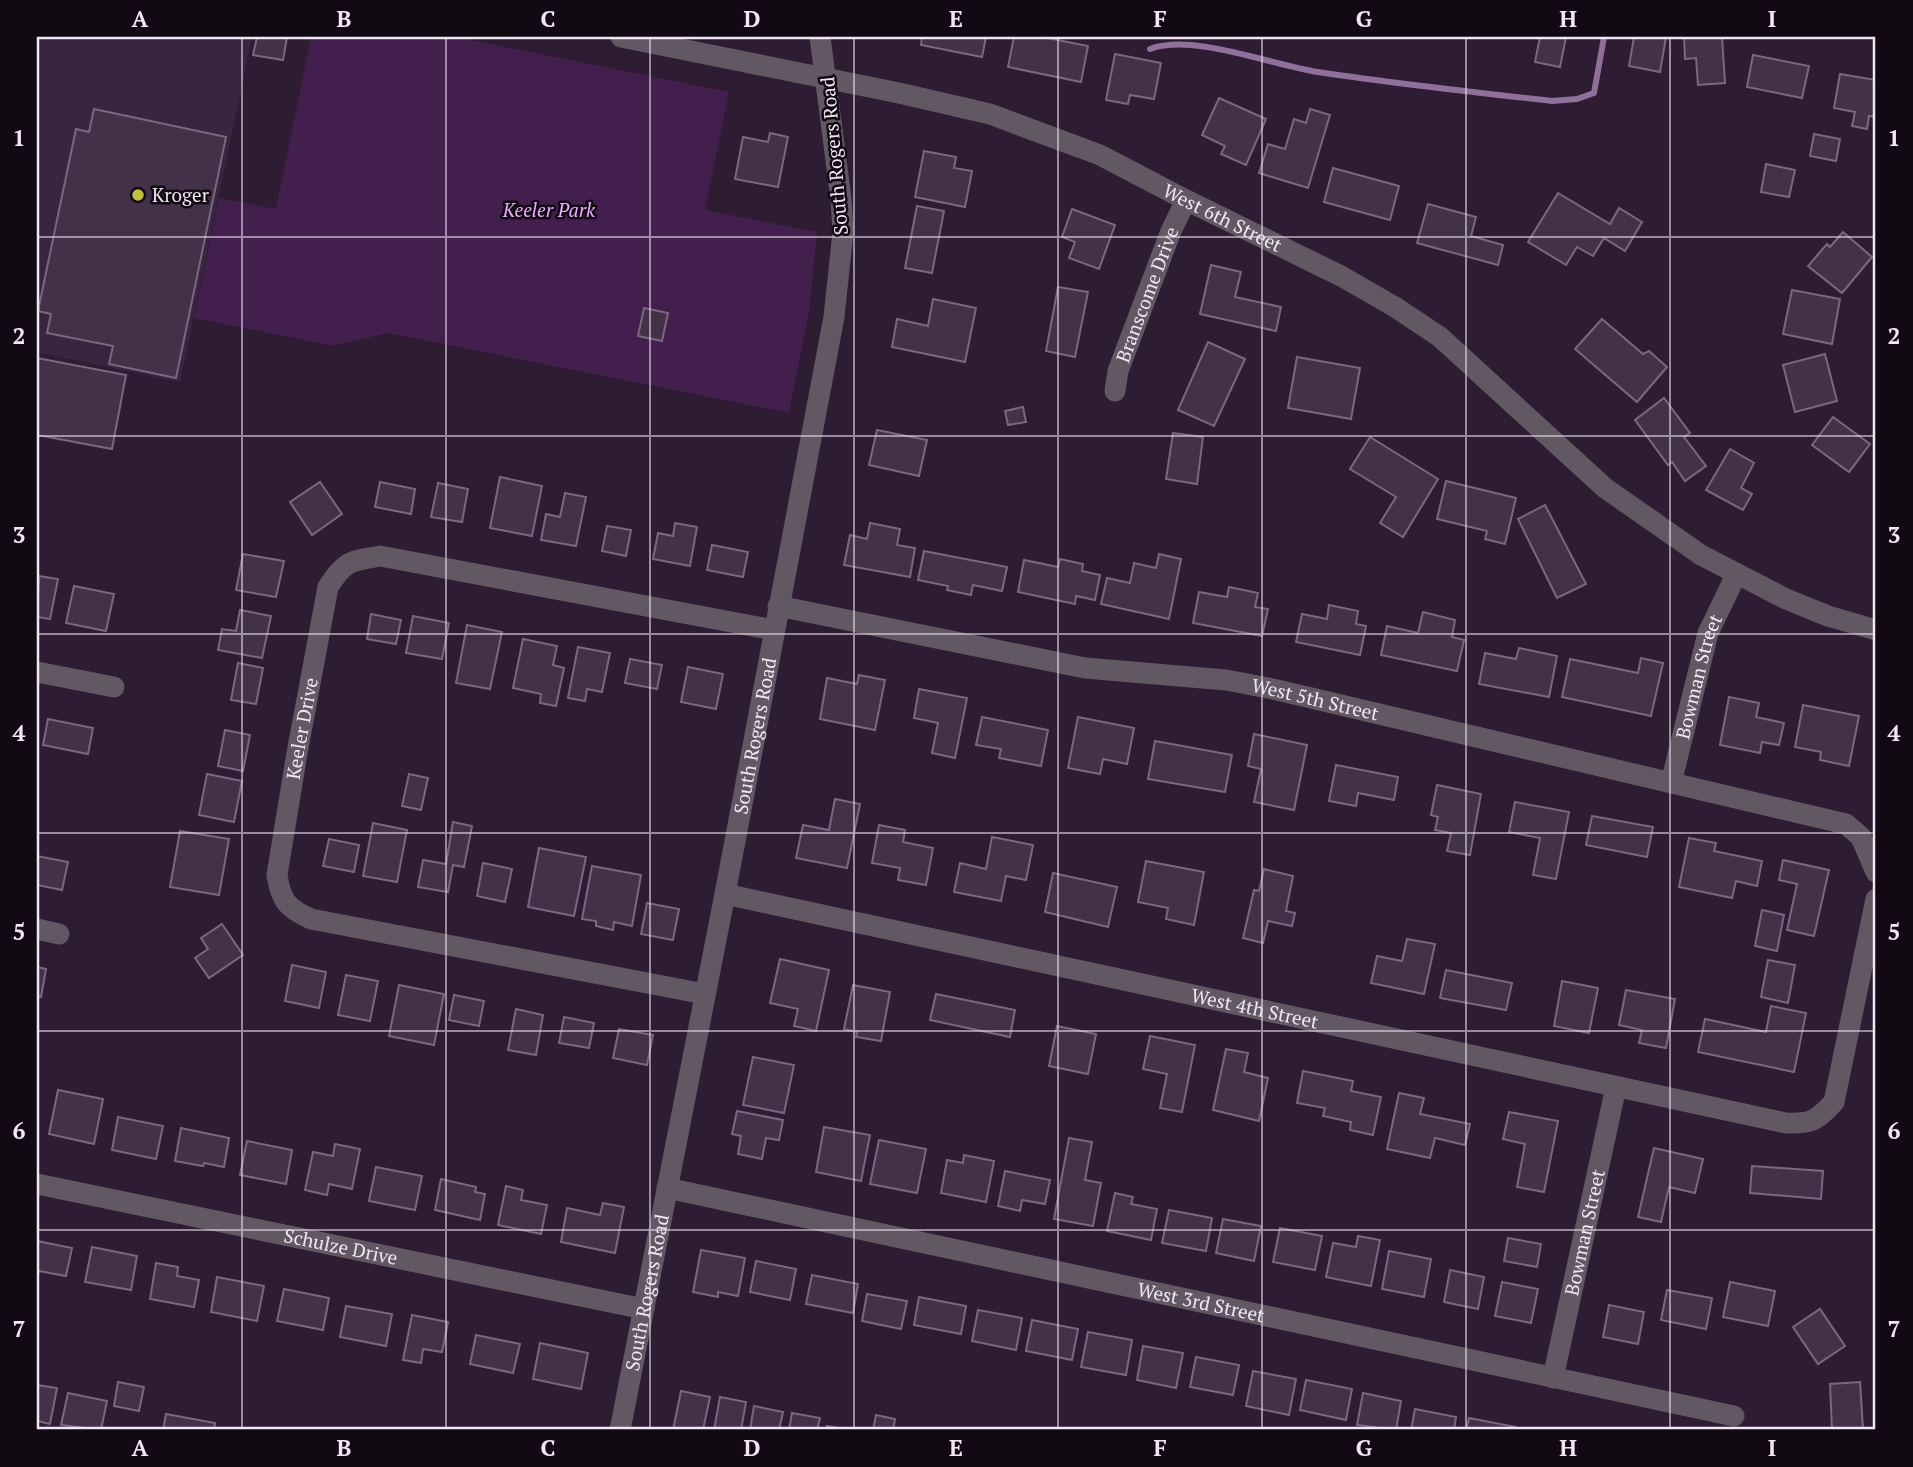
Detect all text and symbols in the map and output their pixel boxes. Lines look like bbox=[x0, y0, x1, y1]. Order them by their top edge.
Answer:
text: A bbox=[132, 3, 149, 34]
text: B bbox=[337, 3, 352, 34]
text: C bbox=[541, 3, 556, 34]
text: D bbox=[744, 3, 761, 34]
text: E bbox=[949, 3, 963, 34]
text: F bbox=[1153, 3, 1167, 34]
text: G bbox=[1356, 3, 1373, 34]
text: H bbox=[1559, 3, 1577, 34]
text: I bbox=[1768, 3, 1776, 34]
street label: South Rogers Road bbox=[814, 75, 853, 236]
text: 1 bbox=[13, 122, 26, 153]
text: 1 bbox=[1888, 122, 1901, 153]
street label: West 6th Street bbox=[1159, 177, 1286, 257]
place label: Kroger bbox=[152, 182, 210, 207]
marker: Kroger bbox=[130, 187, 146, 203]
park label: Keeler Park bbox=[502, 197, 596, 222]
street label: Branscome Drive bbox=[1109, 223, 1184, 366]
text: 2 bbox=[13, 320, 26, 351]
text: 2 bbox=[1888, 320, 1901, 351]
text: 3 bbox=[13, 519, 26, 550]
text: 3 bbox=[1888, 519, 1901, 550]
street label: Bowman Street bbox=[1669, 610, 1727, 741]
street label: South Rogers Road bbox=[727, 655, 781, 816]
street label: West 5th Street bbox=[1250, 672, 1381, 726]
street label: Keeler Drive bbox=[280, 675, 323, 781]
text: 4 bbox=[13, 717, 26, 748]
text: 4 bbox=[1888, 717, 1901, 748]
text: 5 bbox=[13, 916, 26, 947]
text: 5 bbox=[1888, 916, 1901, 947]
street label: West 4th Street bbox=[1189, 982, 1321, 1034]
text: 6 bbox=[13, 1115, 26, 1146]
text: 6 bbox=[1888, 1115, 1901, 1146]
street label: Bowman Street bbox=[1558, 1167, 1610, 1298]
street label: South Rogers Road bbox=[619, 1212, 674, 1373]
street label: Schulze Drive bbox=[282, 1222, 400, 1270]
street label: West 3rd Street bbox=[1135, 1276, 1267, 1327]
text: 7 bbox=[13, 1313, 26, 1344]
text: 7 bbox=[1888, 1313, 1901, 1344]
text: A bbox=[132, 1432, 149, 1463]
text: B bbox=[337, 1432, 352, 1463]
text: C bbox=[541, 1432, 556, 1463]
text: D bbox=[744, 1432, 761, 1463]
text: E bbox=[949, 1432, 963, 1463]
text: F bbox=[1153, 1432, 1167, 1463]
text: G bbox=[1356, 1432, 1373, 1463]
text: H bbox=[1559, 1432, 1577, 1463]
text: I bbox=[1768, 1432, 1776, 1463]

